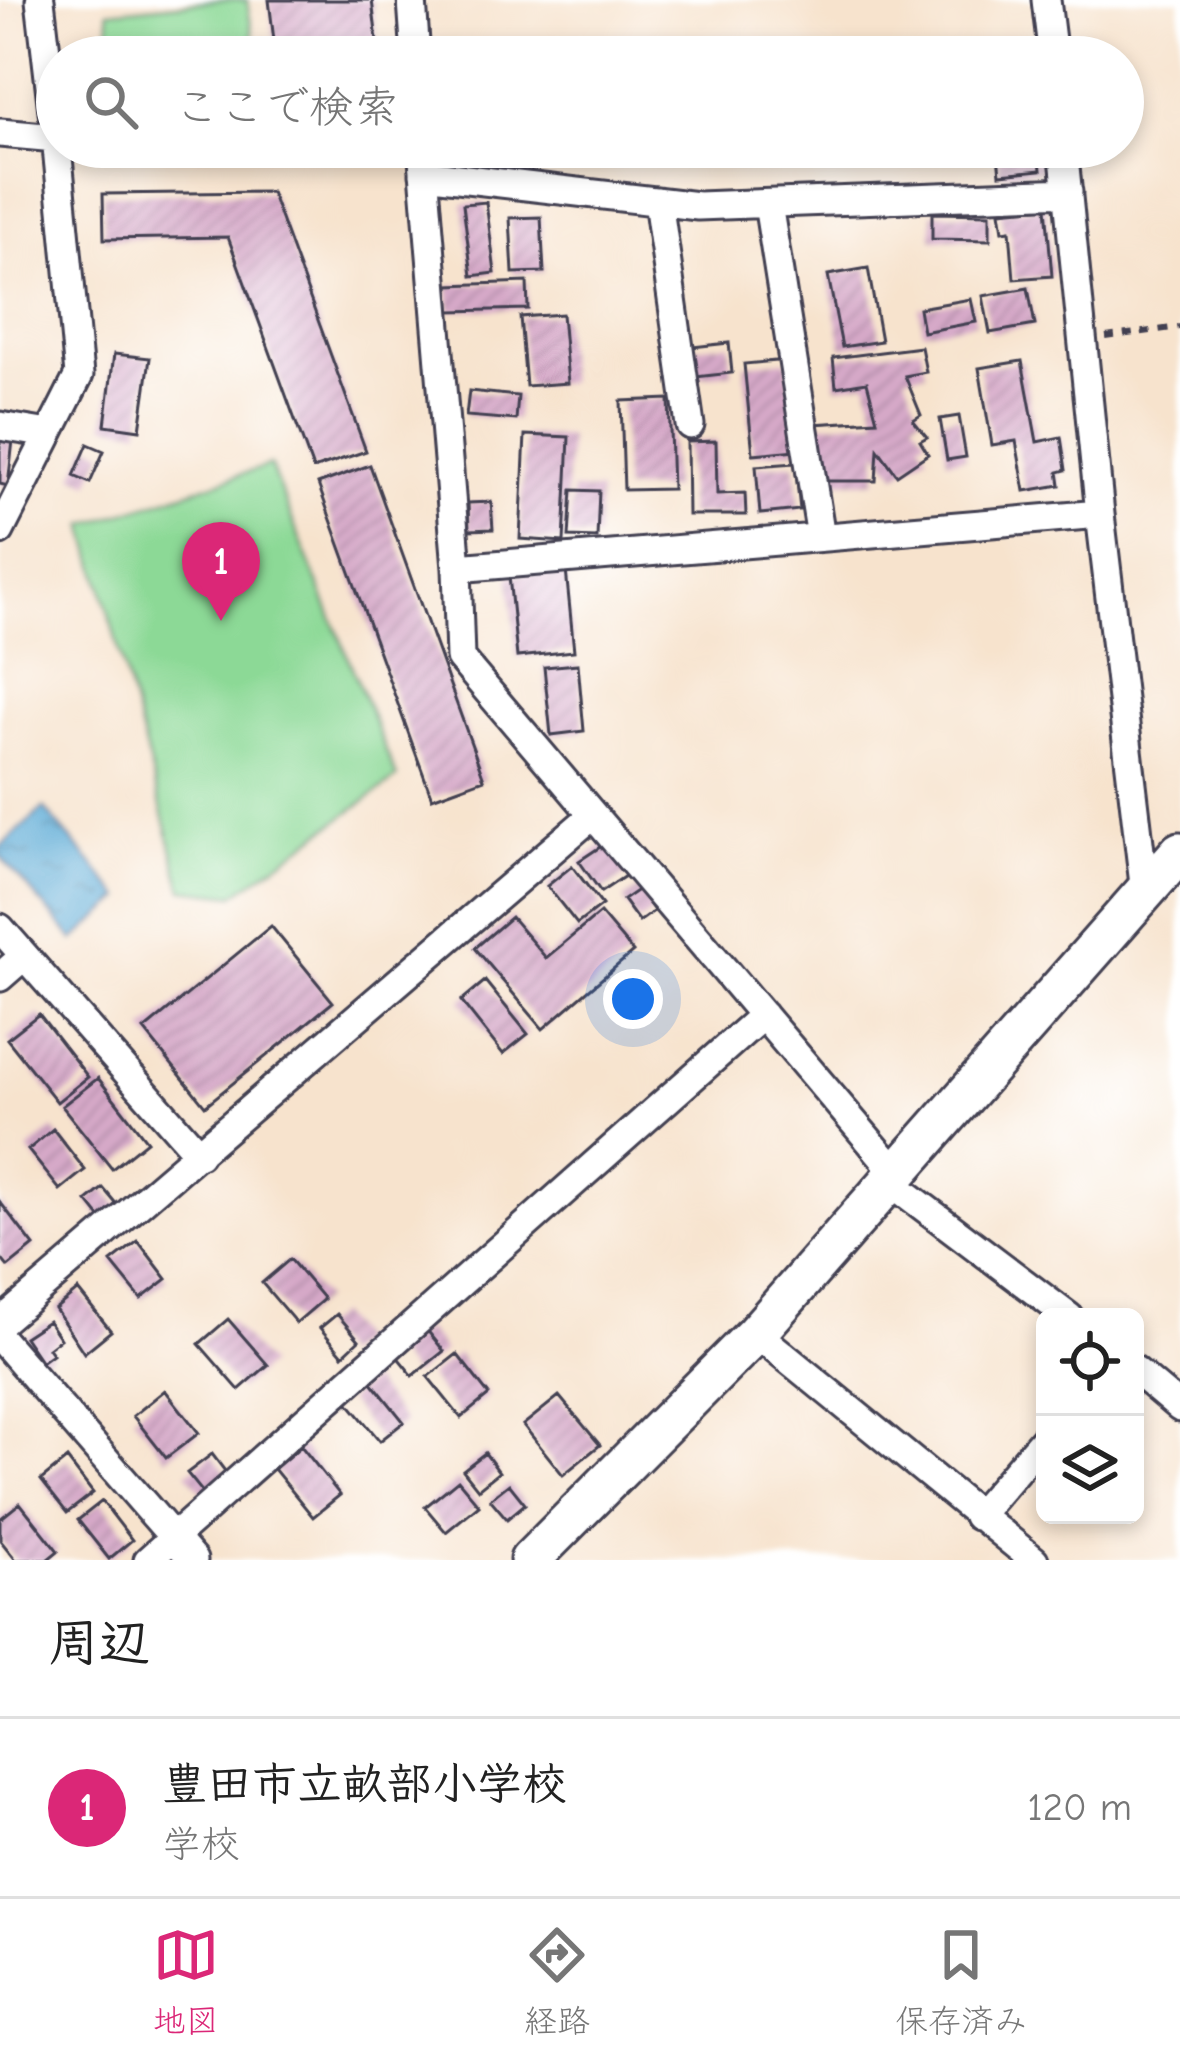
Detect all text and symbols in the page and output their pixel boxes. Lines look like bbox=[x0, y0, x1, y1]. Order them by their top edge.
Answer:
search box bbox=[36, 36, 1144, 168]
icon: search bbox=[78, 69, 144, 135]
text: ここで検索 bbox=[174, 81, 399, 133]
pin: 1 bbox=[182, 522, 260, 621]
your location bbox=[603, 969, 663, 1029]
map controls bbox=[1036, 1308, 1144, 1524]
button: locate bbox=[1036, 1308, 1144, 1416]
button: layers bbox=[1036, 1416, 1144, 1524]
text: 周辺 bbox=[48, 1614, 150, 1673]
text: 豊田市立畝部小学校 bbox=[162, 1758, 567, 1810]
text: 1 bbox=[79, 1785, 95, 1830]
text: 120 m bbox=[1027, 1785, 1132, 1830]
text: 学校 bbox=[162, 1822, 240, 1867]
tab: 地図 bbox=[153, 1922, 219, 2042]
tab: 経路 bbox=[524, 1922, 590, 2042]
tab: 保存済み bbox=[895, 1922, 1027, 2042]

